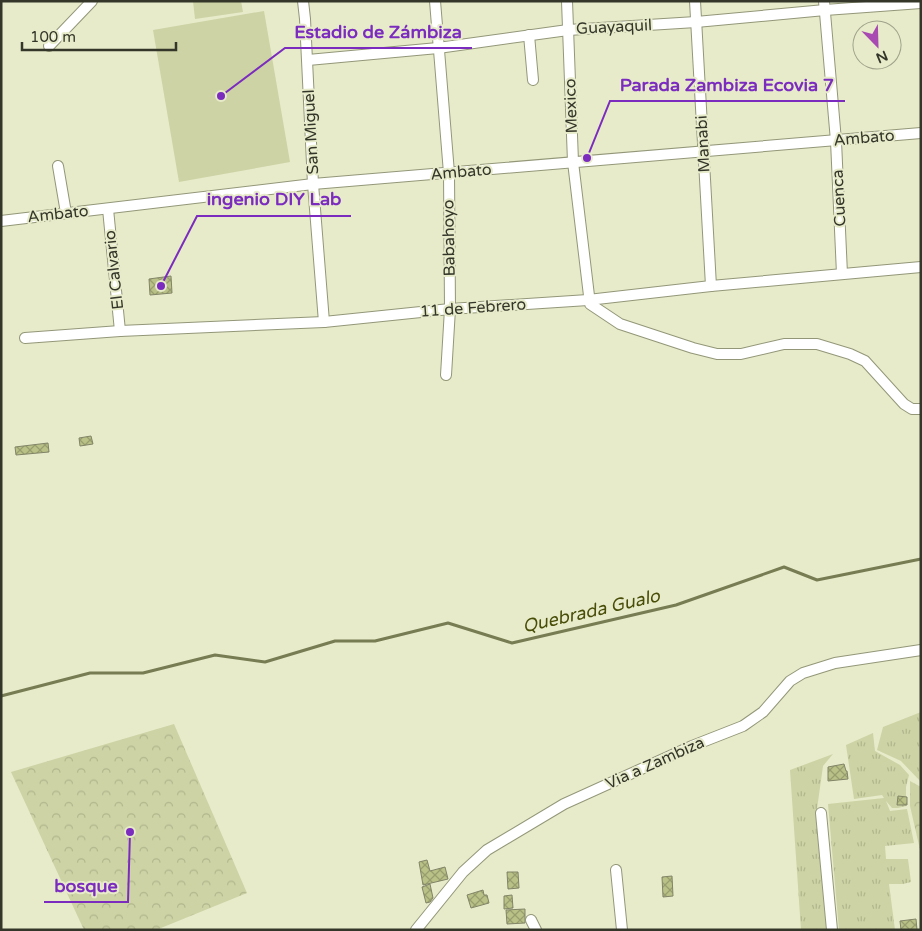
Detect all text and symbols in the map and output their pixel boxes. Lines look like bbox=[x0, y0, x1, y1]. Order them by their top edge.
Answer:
callout: Estadio de Zámbiza bbox=[285, 15, 472, 48]
street label: Guayaquil bbox=[576, 15, 652, 39]
scale bar bbox=[22, 20, 176, 52]
north arrow bbox=[852, 20, 902, 70]
text: Estadio de Zámbiza bbox=[294, 21, 462, 43]
text: 100 m bbox=[30, 28, 76, 46]
text: N bbox=[873, 46, 890, 67]
callout: Parada Zambiza Ecovia 7 bbox=[610, 68, 845, 101]
text: Parada Zambiza Ecovia 7 bbox=[620, 74, 834, 96]
street label: Mexico bbox=[560, 78, 582, 134]
street label: San Miguel bbox=[299, 89, 323, 175]
street label: Manabi bbox=[692, 115, 714, 173]
street label: Ambato bbox=[833, 125, 895, 151]
street label: Ambato bbox=[430, 159, 492, 185]
street label: Cuenca bbox=[828, 169, 850, 227]
callout: ingenio DIY Lab bbox=[197, 183, 351, 216]
text: ingenio DIY Lab bbox=[207, 188, 341, 210]
street label: Babahoyo bbox=[438, 199, 460, 277]
street label: Ambato bbox=[27, 201, 89, 227]
street label: El Calvario bbox=[100, 229, 128, 311]
street label: 11 de Febrero bbox=[419, 294, 527, 322]
water label: Quebrada Gualo bbox=[520, 584, 663, 637]
street label: Via a Zambiza bbox=[602, 732, 708, 794]
callout: bosque bbox=[44, 869, 128, 902]
text: bosque bbox=[54, 875, 118, 897]

